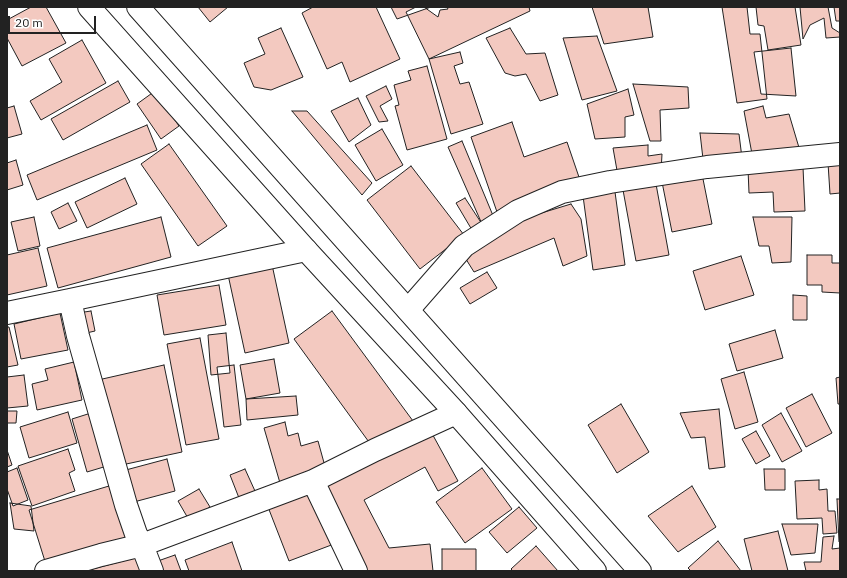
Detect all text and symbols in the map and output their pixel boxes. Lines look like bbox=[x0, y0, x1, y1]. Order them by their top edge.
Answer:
scale bar bbox=[10, 8, 98, 34]
text: 20 m bbox=[15, 15, 43, 30]

